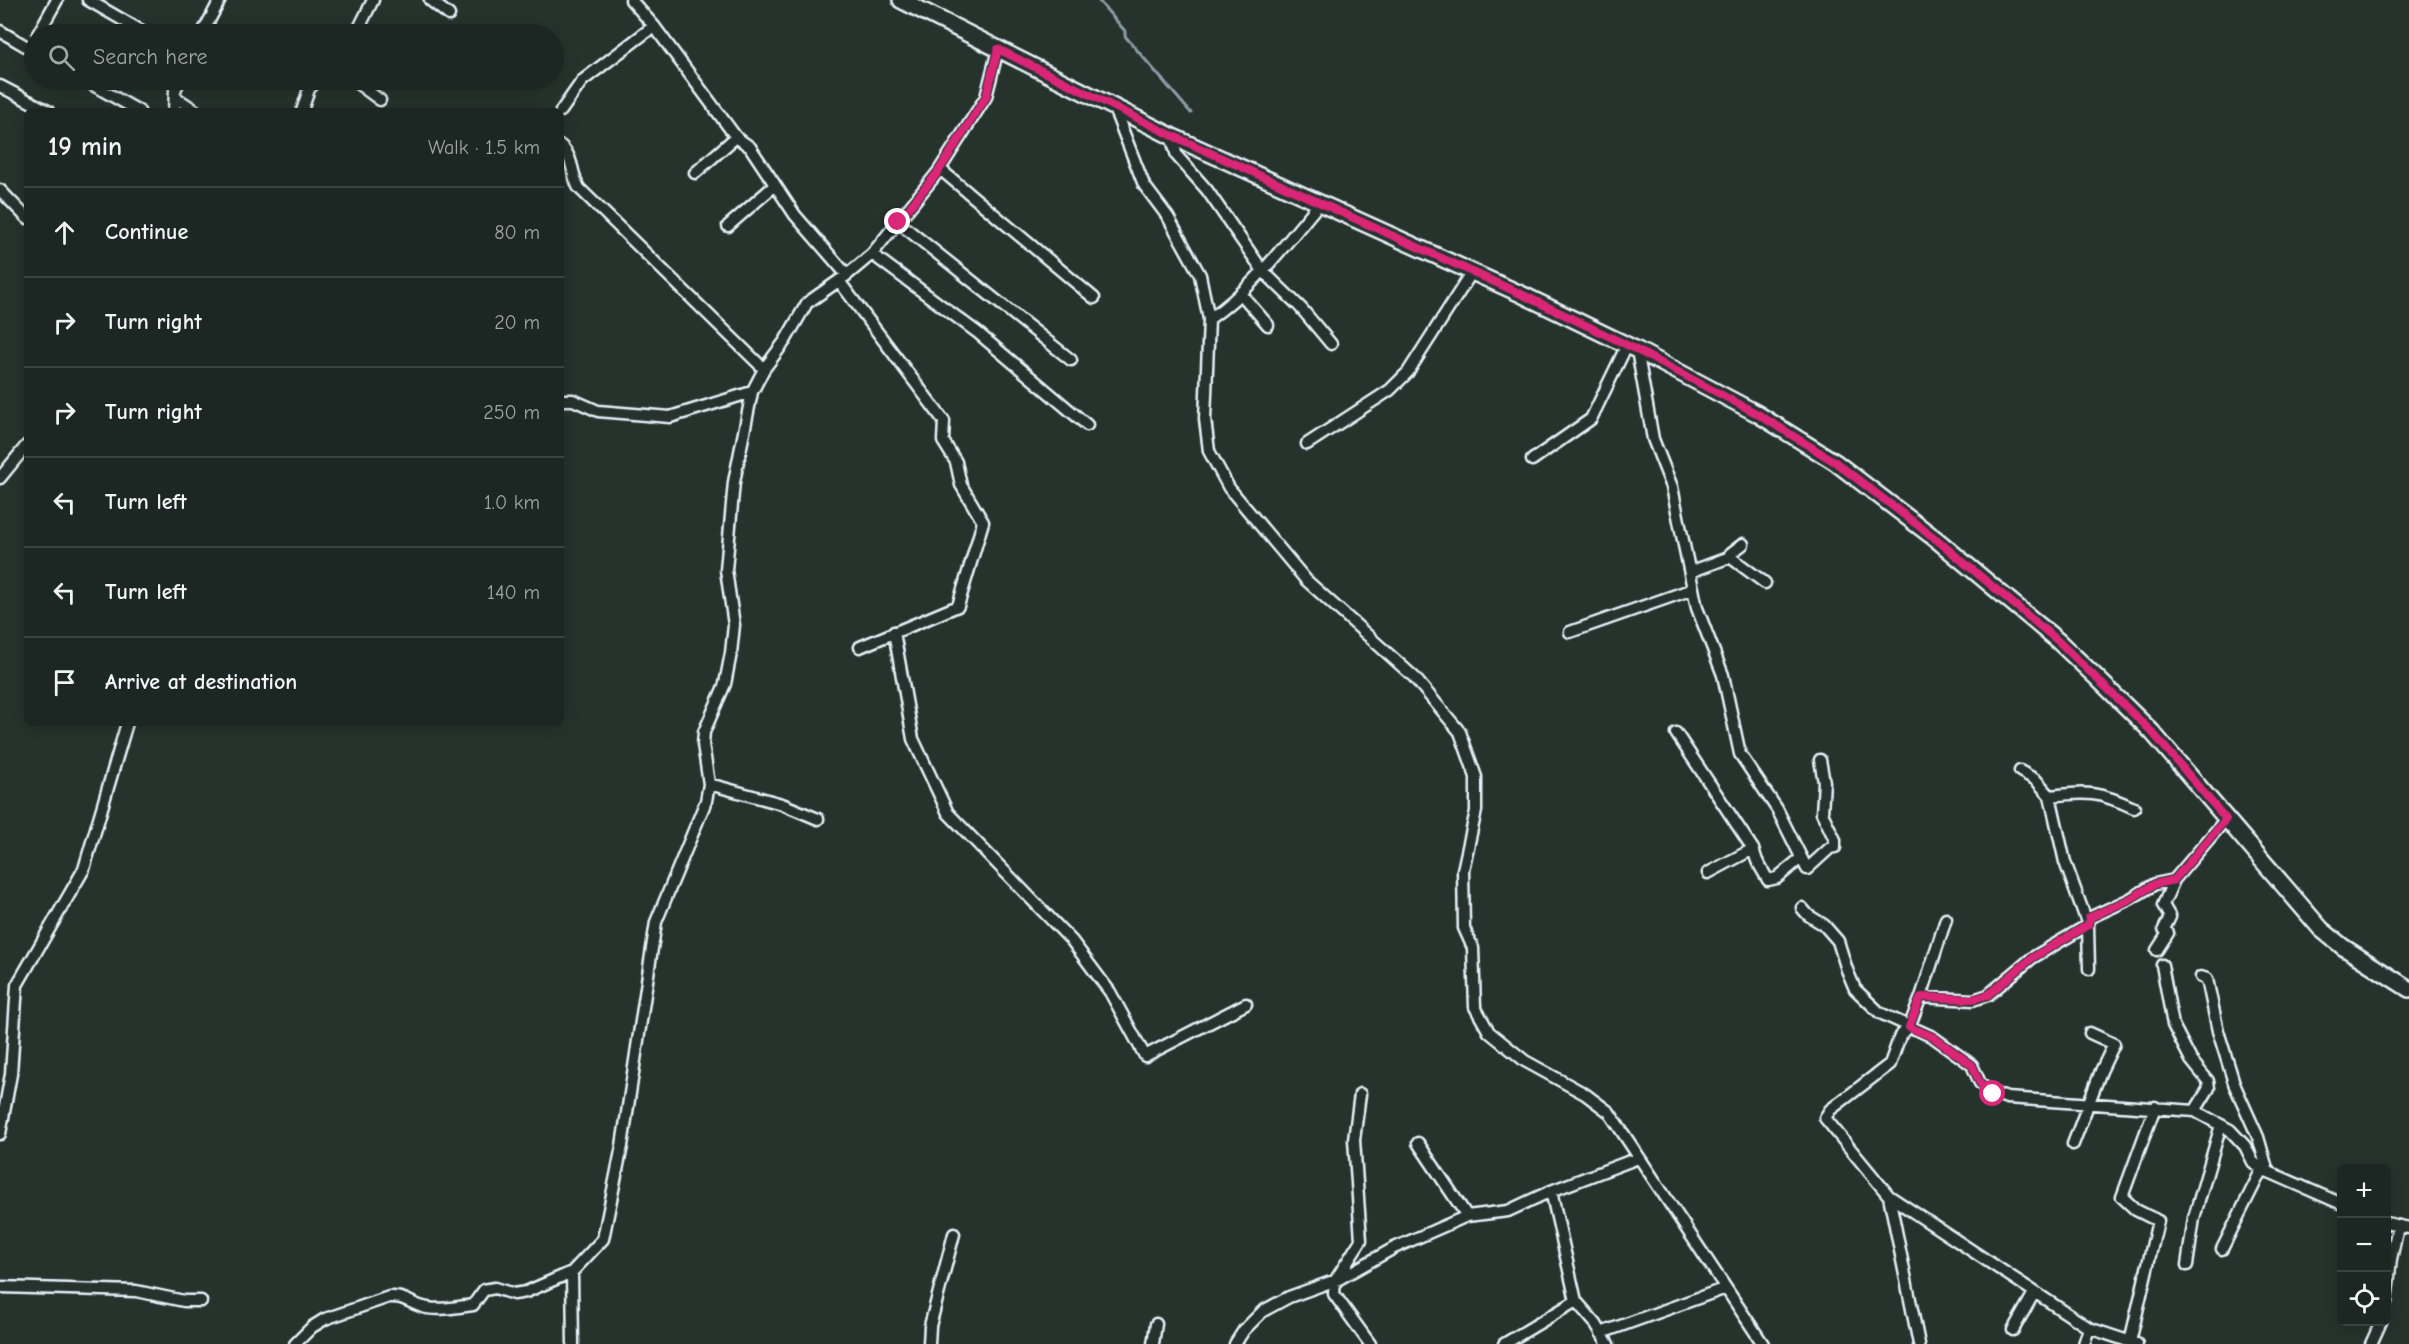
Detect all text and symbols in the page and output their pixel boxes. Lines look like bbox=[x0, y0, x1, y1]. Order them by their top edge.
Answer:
search box bbox=[24, 24, 564, 90]
icon: search bbox=[45, 41, 78, 74]
text: Search here bbox=[93, 44, 208, 70]
text: 19 min bbox=[48, 132, 122, 162]
text: Walk · 1.5 km bbox=[428, 136, 540, 159]
route end bbox=[884, 208, 910, 234]
icon: ahead bbox=[48, 216, 81, 249]
text: Continue bbox=[105, 219, 188, 245]
text: 80 m bbox=[494, 221, 540, 244]
icon: right bbox=[48, 306, 81, 339]
text: Turn right bbox=[105, 309, 202, 335]
text: 20 m bbox=[494, 311, 540, 334]
icon: right bbox=[48, 396, 81, 429]
text: Turn right bbox=[105, 399, 202, 425]
text: 250 m bbox=[483, 401, 540, 424]
icon: left bbox=[48, 486, 81, 519]
text: Turn left bbox=[105, 489, 187, 515]
text: 1.0 km bbox=[484, 491, 540, 514]
icon: left bbox=[48, 576, 81, 609]
text: Turn left bbox=[105, 579, 187, 605]
text: 140 m bbox=[487, 581, 540, 604]
icon: arrive bbox=[48, 666, 81, 699]
text: Arrive at destination bbox=[105, 669, 297, 695]
route start bbox=[1979, 1080, 2005, 1106]
map controls bbox=[2337, 1164, 2391, 1326]
button: + bbox=[2337, 1164, 2391, 1218]
button: − bbox=[2337, 1218, 2391, 1272]
button: locate bbox=[2337, 1272, 2391, 1326]

